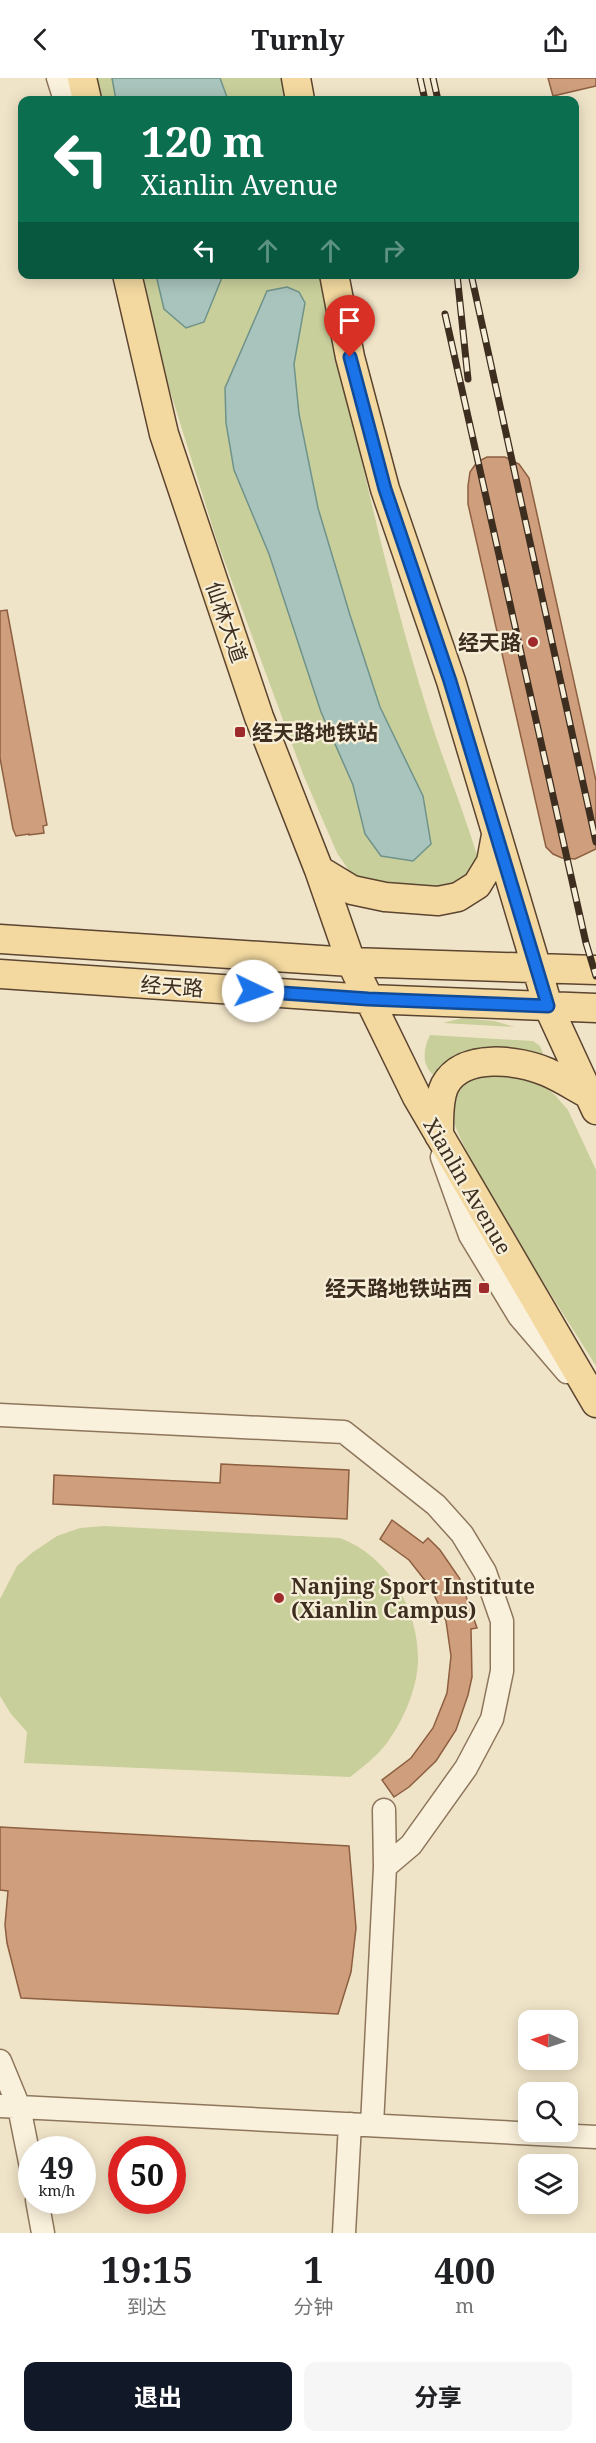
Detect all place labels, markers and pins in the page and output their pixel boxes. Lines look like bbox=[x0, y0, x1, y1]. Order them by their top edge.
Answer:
pin bbox=[324, 295, 375, 357]
place label: 经天路 bbox=[458, 628, 521, 656]
marker: 经天路 bbox=[526, 635, 540, 649]
place label: 经天路地铁站 bbox=[252, 718, 378, 746]
marker: 经天路地铁站 bbox=[233, 725, 247, 739]
place label: 经天路地铁站西 bbox=[325, 1274, 472, 1302]
marker: 经天路地铁站西 bbox=[477, 1281, 491, 1295]
place label: Nanjing Sport Institute (Xianlin Campus) bbox=[291, 1572, 535, 1624]
marker: Nanjing Sport Institute (Xianlin Campus) bbox=[272, 1591, 286, 1605]

